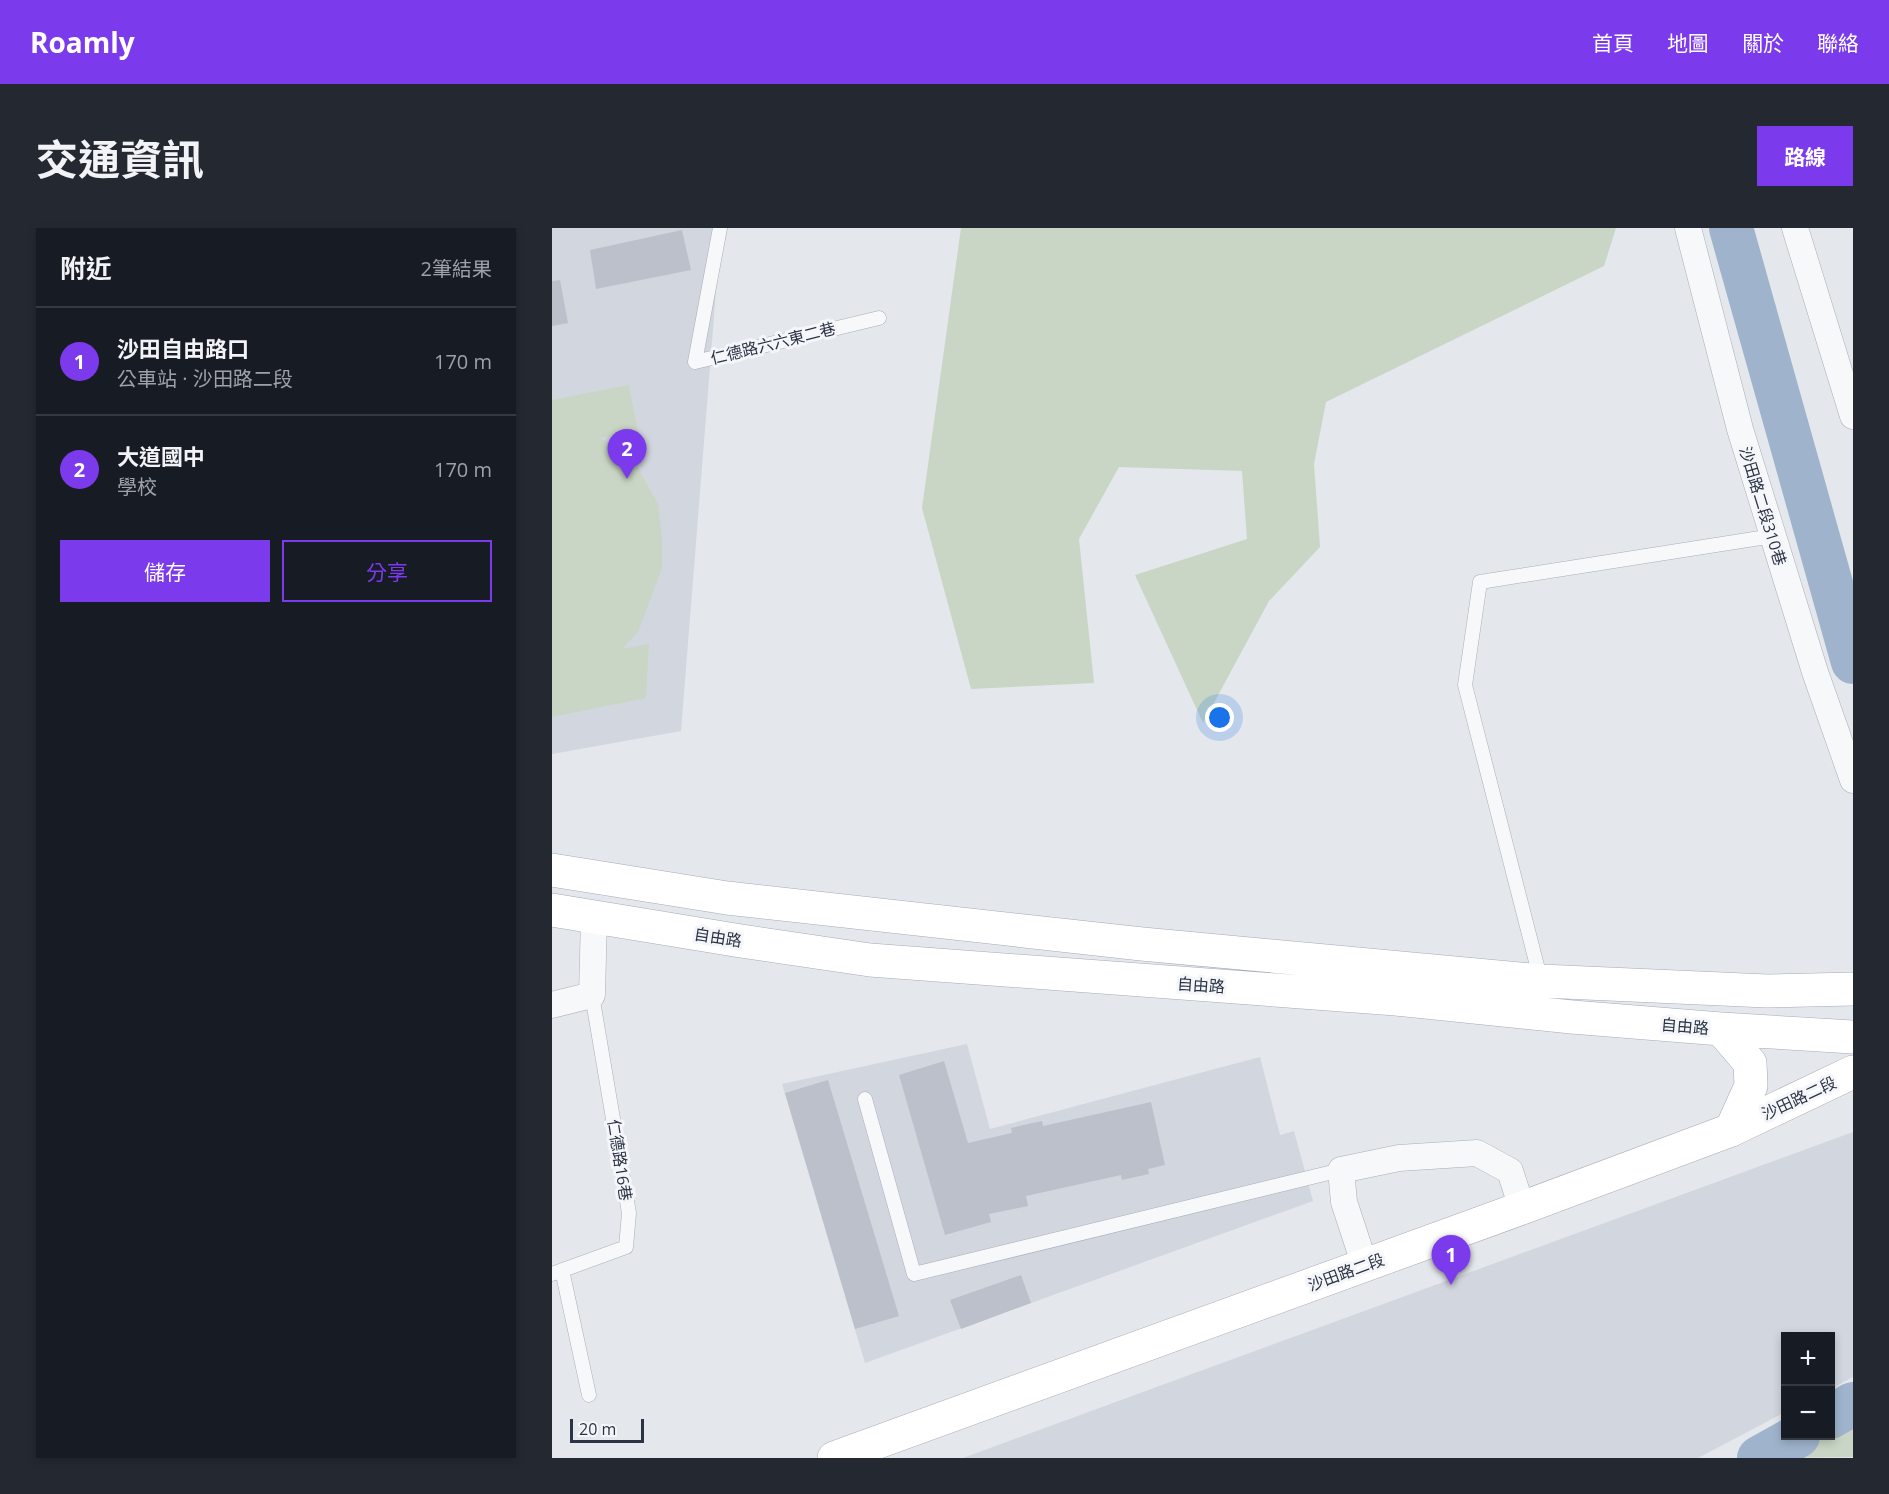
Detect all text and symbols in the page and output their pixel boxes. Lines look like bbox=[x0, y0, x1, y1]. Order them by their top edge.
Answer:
text: Roamly bbox=[30, 23, 135, 61]
text: 首頁 bbox=[1592, 29, 1634, 57]
text: 地圖 bbox=[1667, 29, 1709, 57]
text: 關於 bbox=[1742, 29, 1784, 57]
text: 聯絡 bbox=[1817, 29, 1859, 57]
button: 路線 bbox=[1757, 126, 1853, 186]
text: 交通資訊 bbox=[36, 130, 204, 187]
text: 附近 bbox=[60, 250, 112, 286]
text: 2筆結果 bbox=[421, 255, 492, 282]
street label: 仁德路六六東二巷 bbox=[708, 317, 838, 369]
text: 沙田自由路口 bbox=[117, 333, 249, 363]
text: 1 bbox=[74, 348, 85, 375]
text: 170 m bbox=[434, 348, 492, 375]
text: 公車站 · 沙田路二段 bbox=[117, 365, 293, 392]
pin: 2 bbox=[608, 430, 646, 479]
text: 大道國中 bbox=[117, 441, 205, 471]
street label: 沙田路二段310巷 bbox=[1734, 444, 1792, 568]
text: 2 bbox=[74, 456, 85, 483]
text: 170 m bbox=[434, 456, 492, 483]
text: 學校 bbox=[117, 473, 157, 500]
button: 儲存 bbox=[60, 540, 270, 602]
button: 分享 bbox=[282, 540, 492, 602]
your location bbox=[1205, 703, 1234, 732]
street label: 自由路 bbox=[693, 922, 743, 952]
street label: 自由路 bbox=[1176, 972, 1226, 998]
street label: 自由路 bbox=[1660, 1013, 1710, 1039]
street label: 沙田路二段 bbox=[1758, 1071, 1840, 1125]
street label: 仁德路16巷 bbox=[603, 1118, 637, 1202]
pin: 1 bbox=[1432, 1236, 1470, 1285]
street label: 沙田路二段 bbox=[1305, 1248, 1387, 1296]
map controls bbox=[1781, 1332, 1835, 1440]
button: + bbox=[1781, 1332, 1835, 1386]
button: − bbox=[1781, 1386, 1835, 1440]
scale bar bbox=[570, 1416, 644, 1444]
text: 20 m bbox=[579, 1418, 616, 1440]

